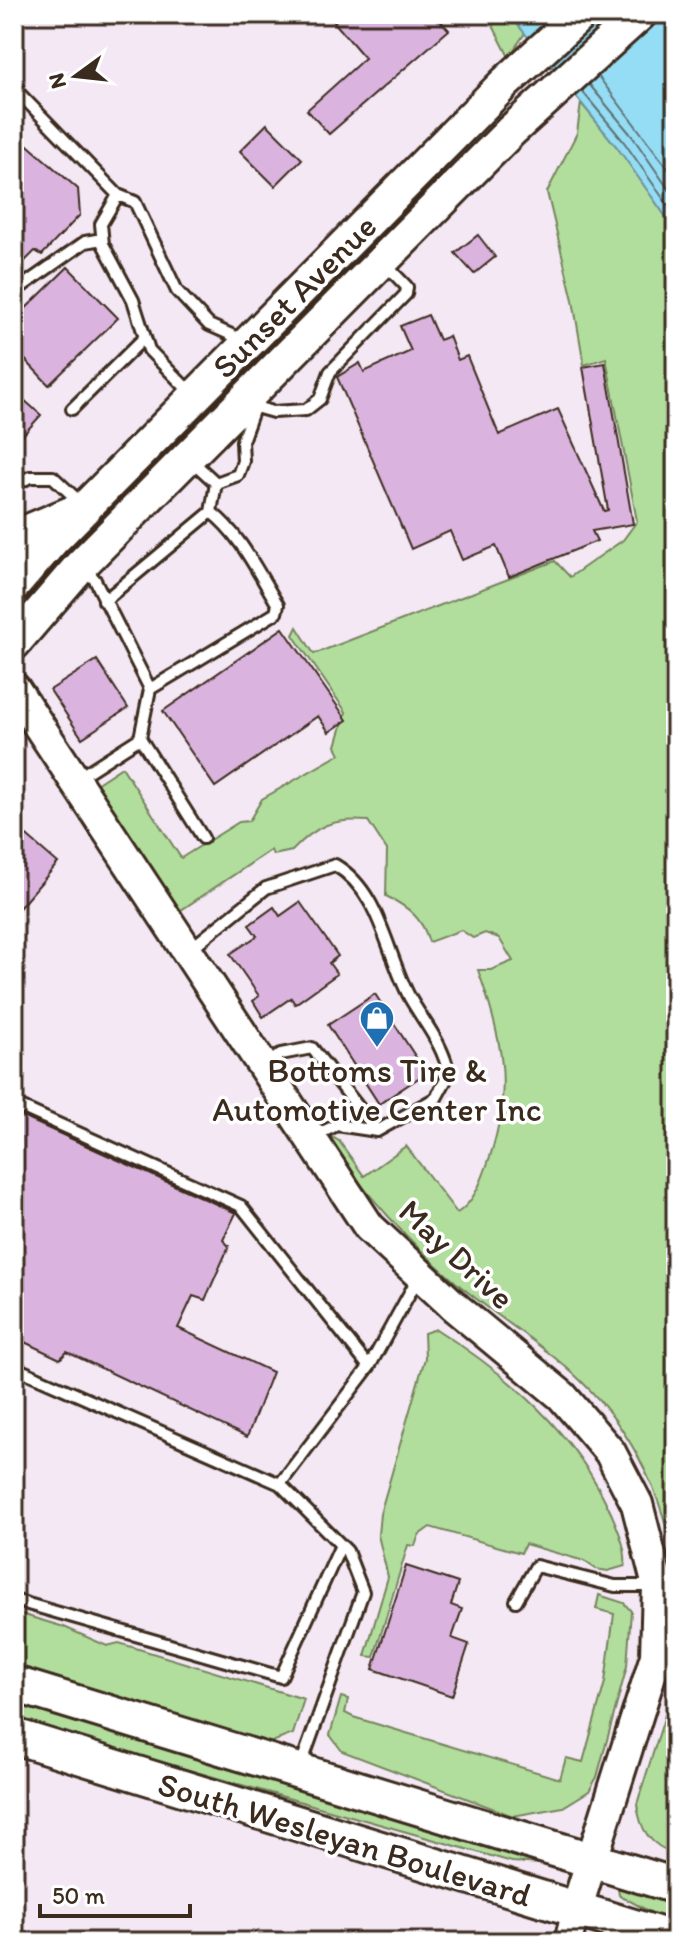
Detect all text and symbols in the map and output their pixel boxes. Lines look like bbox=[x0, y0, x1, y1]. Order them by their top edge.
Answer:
north arrow bbox=[36, 36, 116, 116]
text: N bbox=[42, 70, 72, 92]
street label: Sunset Avenue bbox=[204, 206, 385, 387]
shop icon: Bottoms Tire & Automotive Center Inc bbox=[358, 999, 396, 1049]
place label: Bottoms Tire & Automotive Center Inc bbox=[212, 1050, 542, 1130]
street label: May Drive bbox=[390, 1191, 523, 1318]
street label: South Wesleyan Boulevard bbox=[153, 1763, 537, 1916]
scale bar bbox=[40, 1868, 190, 1918]
text: 50 m bbox=[52, 1881, 105, 1910]

